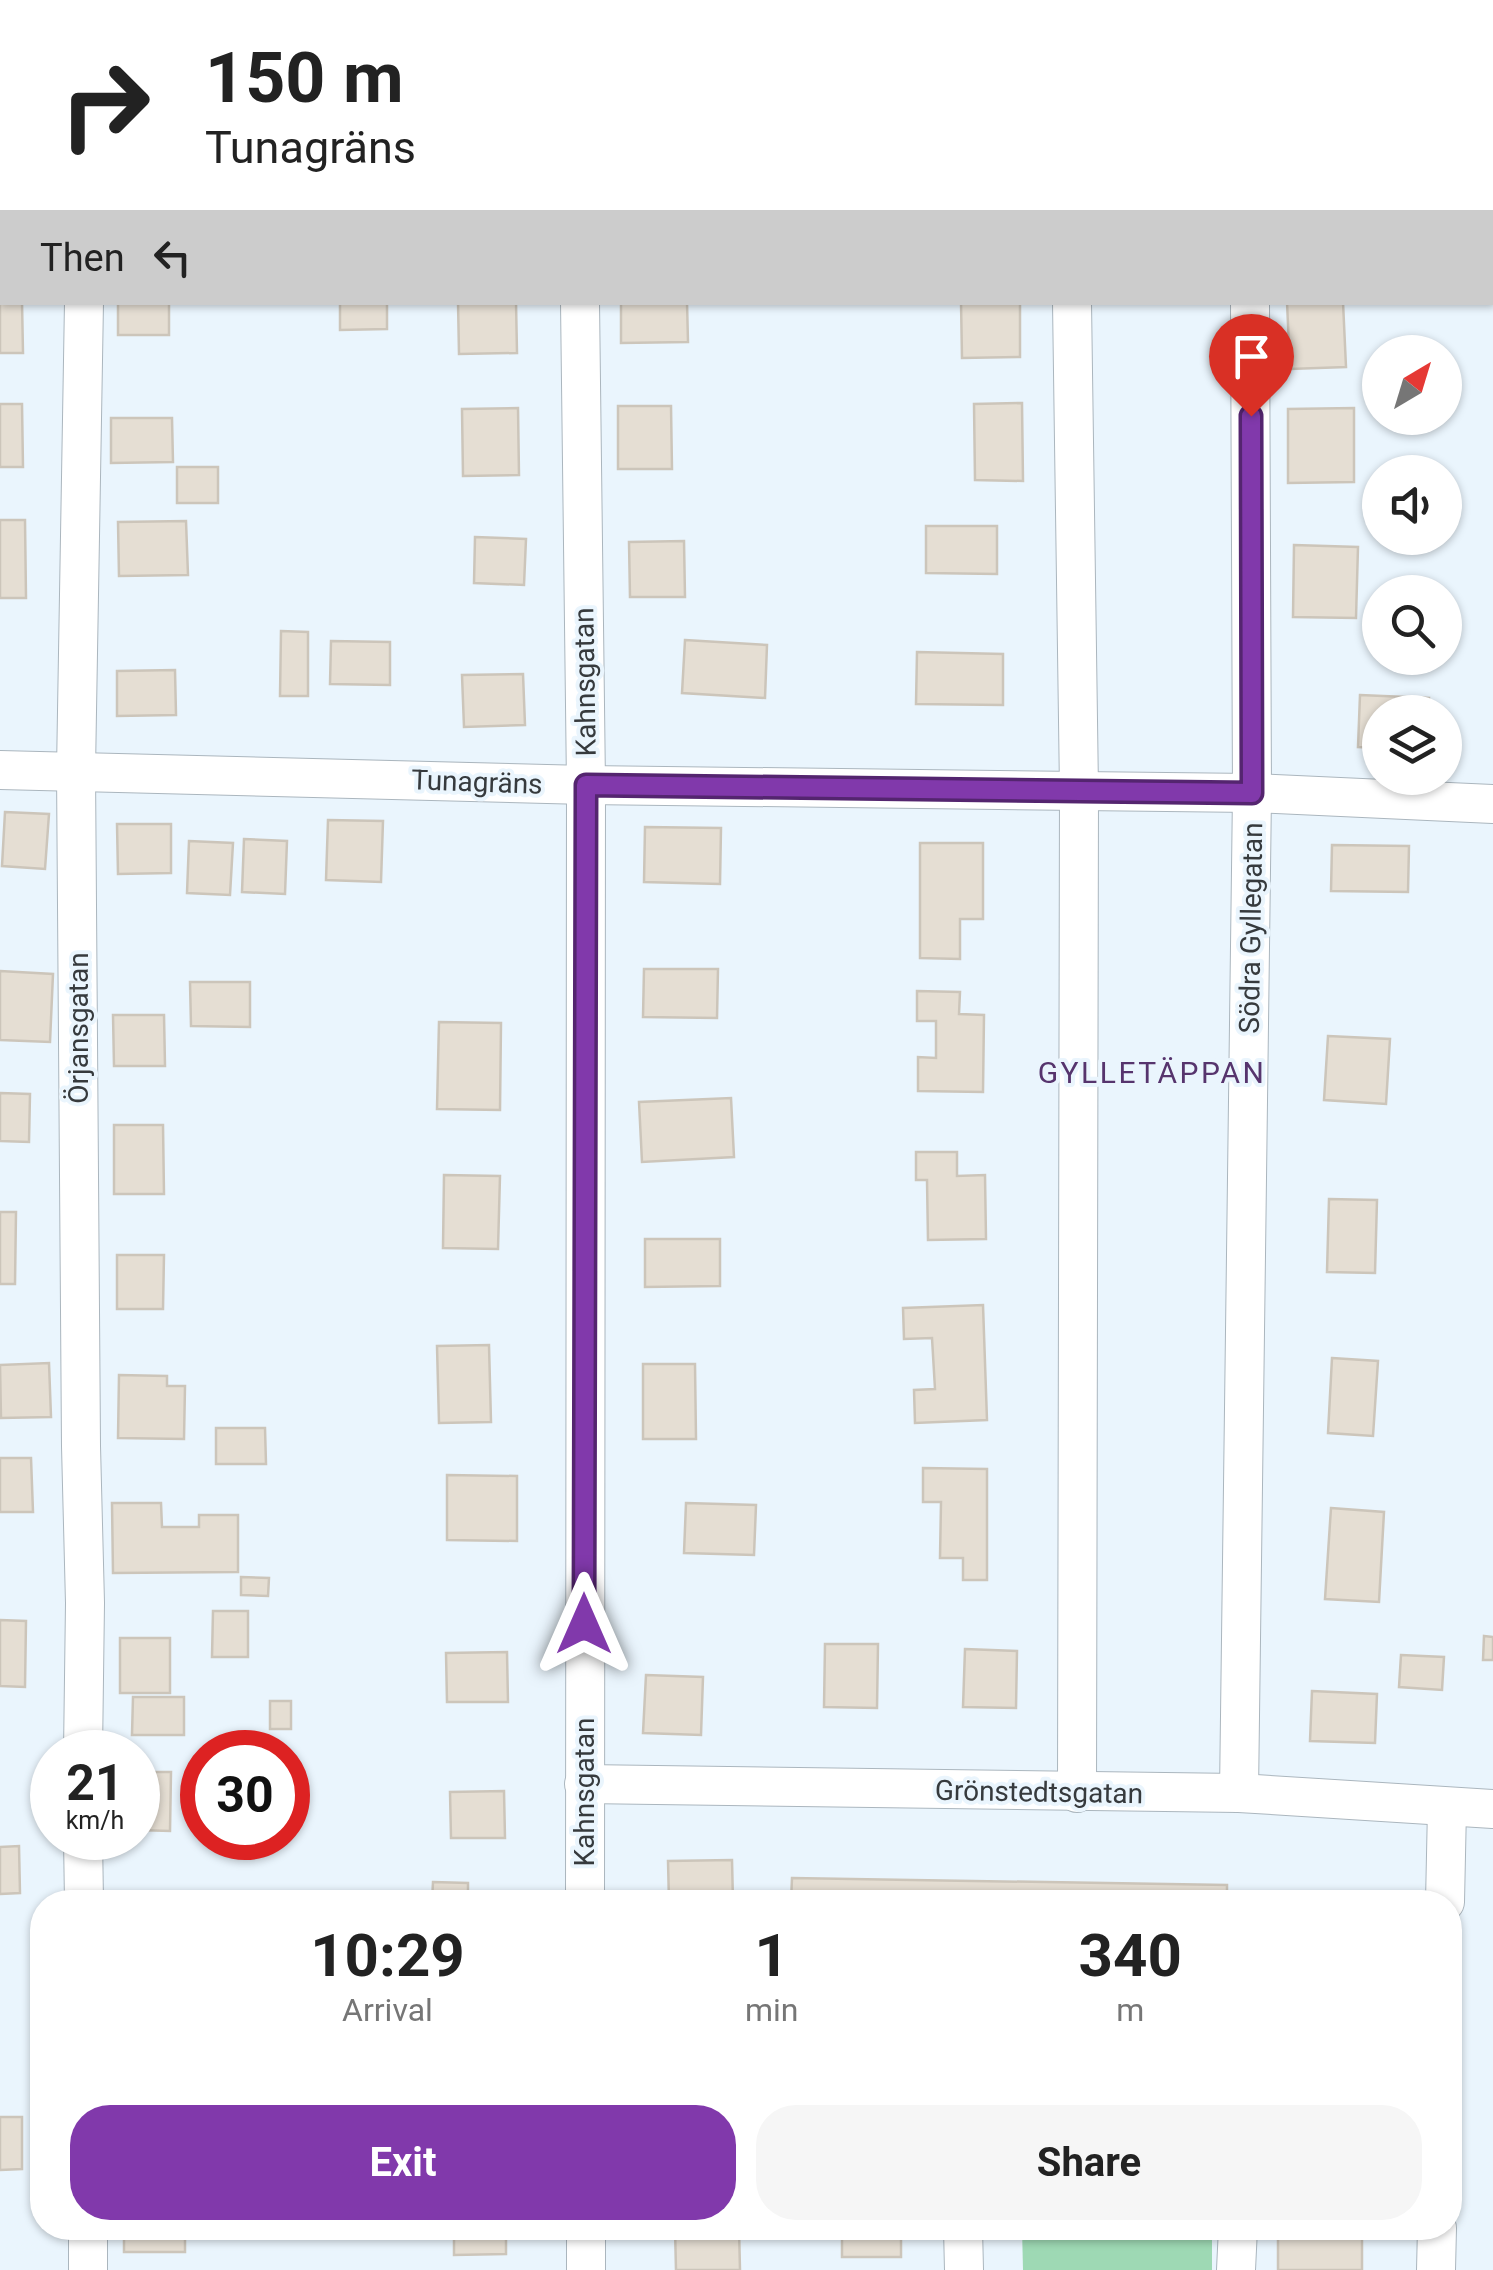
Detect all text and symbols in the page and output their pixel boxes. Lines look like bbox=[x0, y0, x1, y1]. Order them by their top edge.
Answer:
text: 150 m bbox=[205, 37, 404, 119]
icon: right bbox=[40, 40, 170, 170]
text: Tunagräns bbox=[205, 121, 416, 174]
icon: left bbox=[145, 230, 200, 285]
text: Then bbox=[40, 236, 125, 280]
pin bbox=[1209, 314, 1294, 417]
icon: arrive bbox=[1224, 329, 1279, 384]
north arrow bbox=[1362, 335, 1462, 435]
map controls bbox=[1362, 335, 1462, 795]
button: sound bbox=[1362, 455, 1462, 555]
button: search bbox=[1362, 575, 1462, 675]
street label: Kahnsgatan bbox=[567, 607, 603, 757]
button: layers bbox=[1362, 695, 1462, 795]
street label: Tunagräns bbox=[411, 763, 543, 801]
street label: Södra Gyllegatan bbox=[1233, 822, 1269, 1034]
street label: Örjansgatan bbox=[62, 952, 95, 1104]
district label: GYLLETÄPPAN bbox=[1038, 1055, 1266, 1090]
position arrow bbox=[532, 1572, 636, 1676]
street label: Kahnsgatan bbox=[568, 1718, 601, 1866]
speed limit sign: 30 bbox=[180, 1730, 310, 1860]
text: 21 bbox=[66, 1754, 124, 1812]
street label: Grönstedtsgatan bbox=[935, 1774, 1143, 1810]
text: km/h bbox=[66, 1806, 124, 1835]
text: 10:29 bbox=[310, 1920, 465, 1991]
text: 1 bbox=[754, 1920, 789, 1991]
text: 340 bbox=[1079, 1920, 1182, 1991]
text: Arrival bbox=[342, 1991, 433, 2029]
text: min bbox=[745, 1991, 798, 2029]
text: m bbox=[1116, 1991, 1144, 2029]
button: Exit bbox=[70, 2105, 736, 2220]
button: Share bbox=[756, 2105, 1422, 2220]

